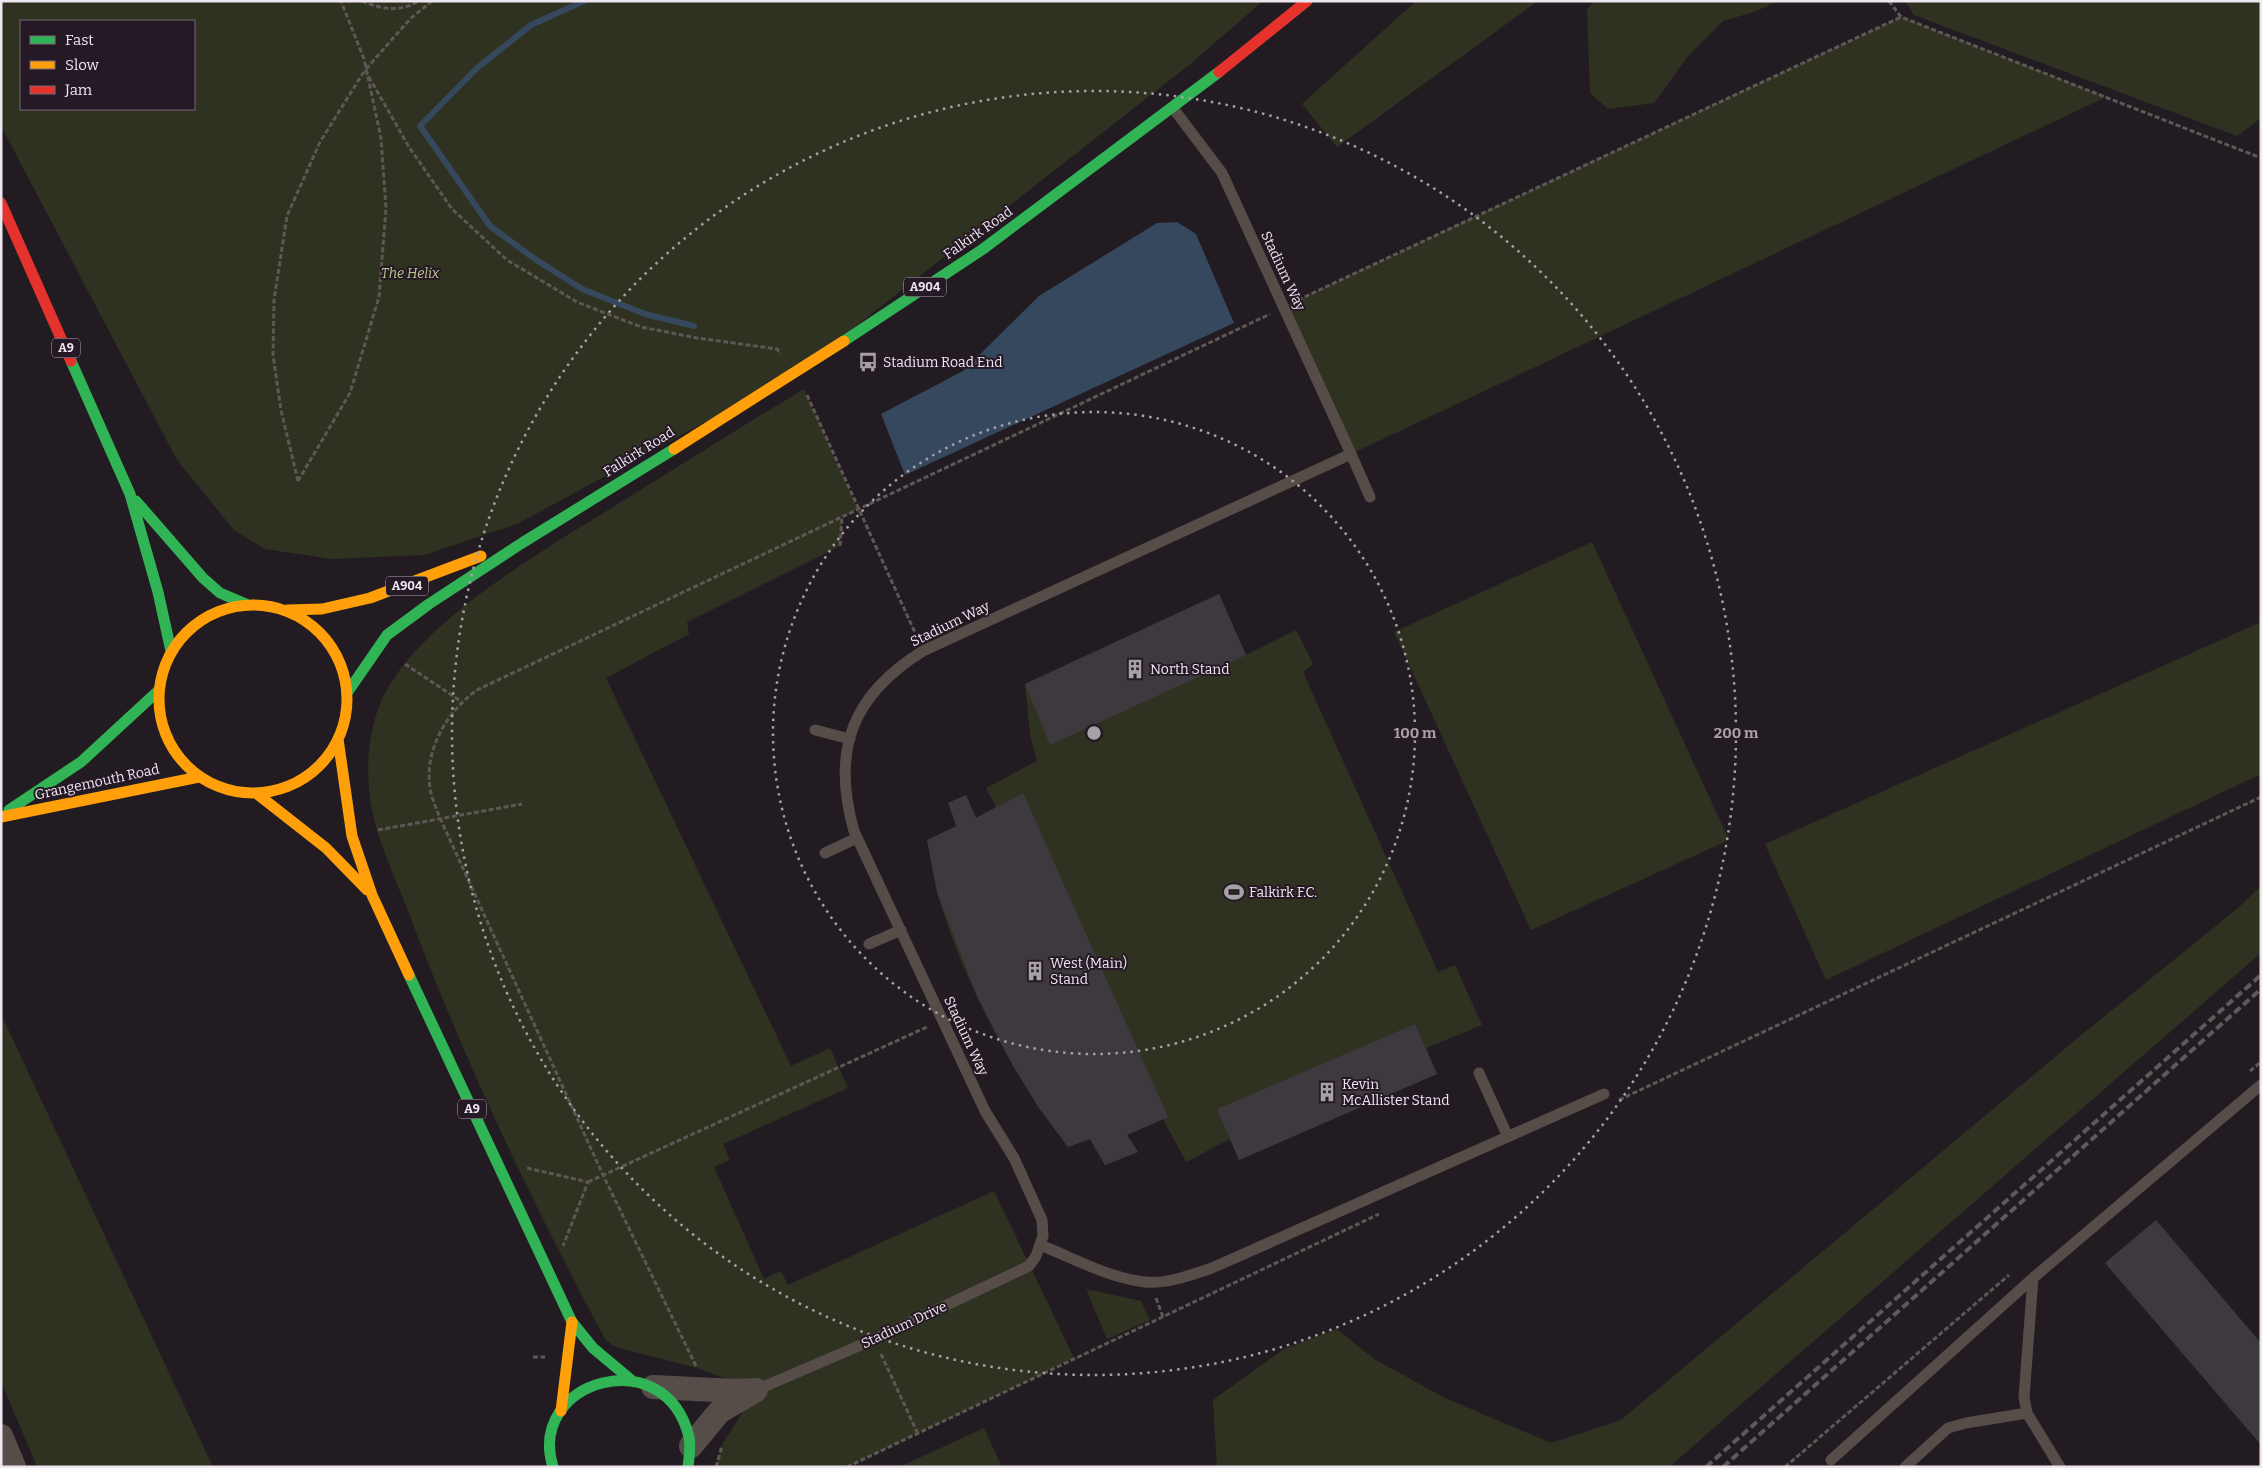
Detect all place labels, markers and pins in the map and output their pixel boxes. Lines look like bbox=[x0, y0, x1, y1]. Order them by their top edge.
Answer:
bus stop icon: Stadium Road End bbox=[857, 351, 879, 373]
place label: Stadium Road End bbox=[883, 354, 1003, 371]
building icon: North Stand bbox=[1124, 658, 1146, 680]
place label: North Stand bbox=[1150, 661, 1230, 678]
centre of rings bbox=[1085, 724, 1103, 742]
sports icon: Falkirk F.C. bbox=[1223, 881, 1245, 903]
place label: Falkirk F.C. bbox=[1249, 884, 1317, 901]
place label: West (Main) Stand bbox=[1050, 955, 1127, 988]
building icon: West (Main) Stand bbox=[1024, 960, 1046, 982]
place label: Kevin McAllister Stand bbox=[1342, 1076, 1450, 1109]
building icon: Kevin McAllister Stand bbox=[1316, 1081, 1338, 1103]

